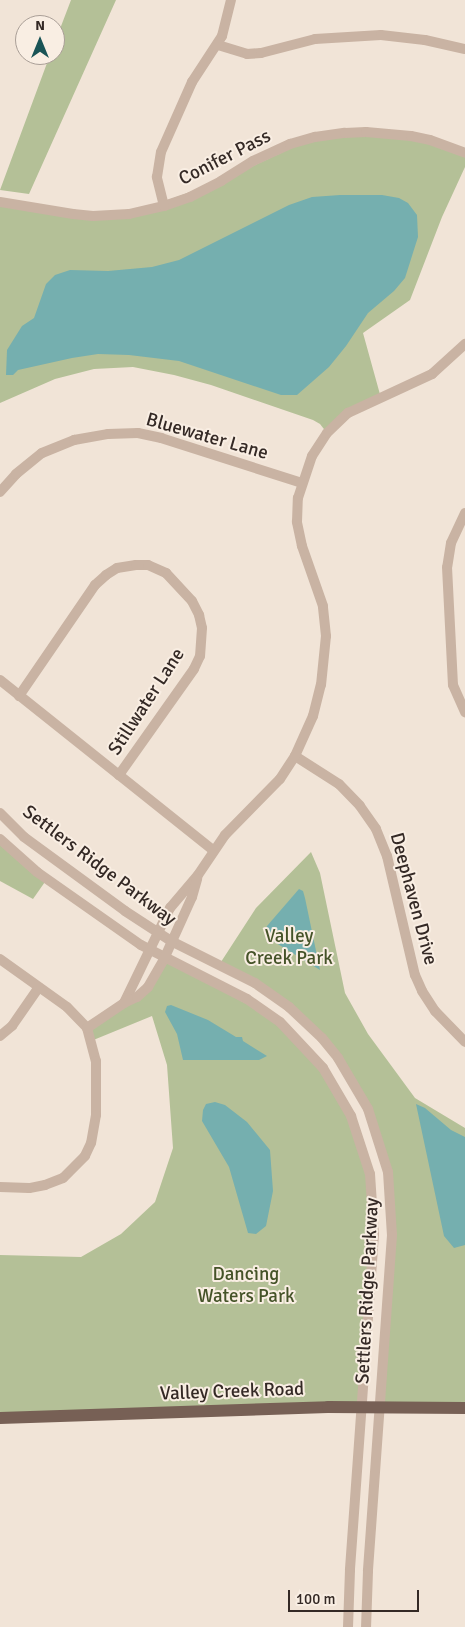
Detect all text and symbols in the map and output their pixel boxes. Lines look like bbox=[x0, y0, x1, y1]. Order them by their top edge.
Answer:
north arrow bbox=[15, 15, 65, 65]
text: N bbox=[35, 17, 45, 34]
street label: Conifer Pass bbox=[175, 125, 275, 191]
street label: Bluewater Lane bbox=[143, 409, 271, 465]
street label: Stillwater Lane bbox=[104, 644, 190, 760]
street label: Settlers Ridge Parkway bbox=[18, 801, 180, 931]
street label: Deephaven Drive bbox=[384, 830, 442, 968]
park label: Valley Creek Park bbox=[245, 926, 333, 970]
street label: Settlers Ridge Parkway bbox=[352, 1197, 384, 1385]
park label: Dancing Waters Park bbox=[198, 1264, 294, 1308]
street label: Valley Creek Road bbox=[159, 1378, 305, 1406]
scale bar bbox=[290, 1580, 421, 1612]
text: 100 m bbox=[296, 1590, 336, 1608]

